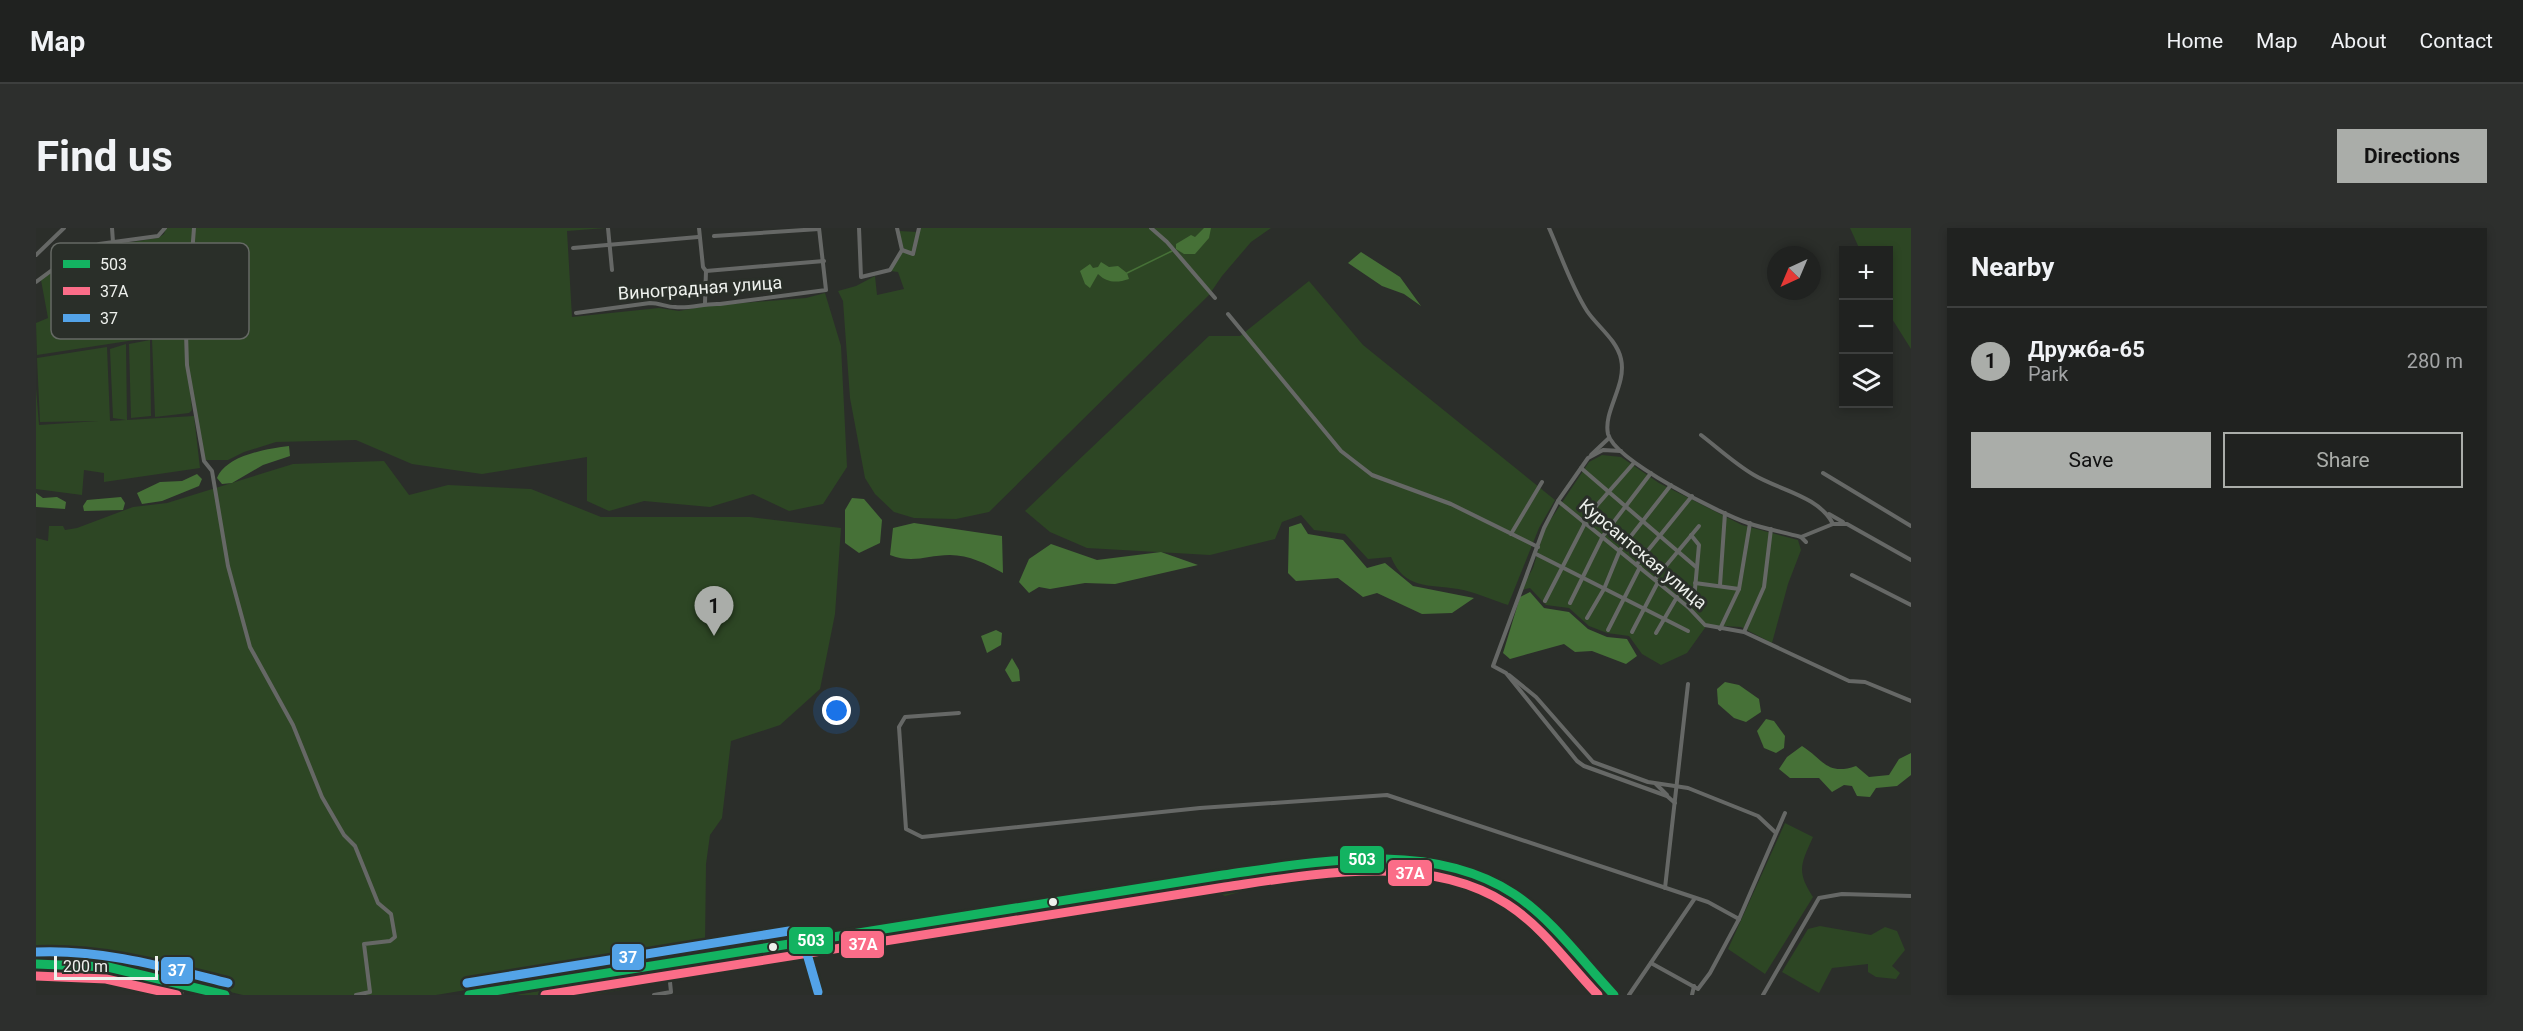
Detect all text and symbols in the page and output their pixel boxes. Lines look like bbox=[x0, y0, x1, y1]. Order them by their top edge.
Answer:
text: Map bbox=[30, 25, 85, 58]
text: Home bbox=[2167, 29, 2223, 53]
text: Map bbox=[2256, 29, 2298, 53]
text: About bbox=[2331, 29, 2387, 53]
text: Contact bbox=[2420, 29, 2493, 53]
button: Directions bbox=[2337, 129, 2487, 183]
text: Find us bbox=[36, 132, 173, 181]
legend bbox=[51, 243, 249, 339]
north arrow bbox=[1767, 246, 1821, 300]
map controls bbox=[1839, 246, 1893, 408]
button: + bbox=[1839, 246, 1893, 300]
text: Nearby bbox=[1971, 252, 2054, 282]
text: 503 bbox=[100, 255, 127, 274]
street label: Виноградная улица bbox=[617, 271, 783, 304]
text: 37А bbox=[100, 282, 129, 301]
button: − bbox=[1839, 300, 1893, 354]
text: 37 bbox=[100, 309, 118, 328]
text: Дружба-65 bbox=[2028, 337, 2145, 362]
text: 1 bbox=[1985, 349, 1996, 373]
text: 280 m bbox=[2407, 349, 2463, 373]
button: layers bbox=[1839, 354, 1893, 408]
text: Park bbox=[2028, 362, 2068, 386]
button: Save bbox=[1971, 432, 2211, 488]
button: Share bbox=[2223, 432, 2463, 488]
street label: Курсантская улица bbox=[1575, 494, 1711, 613]
pin: 1 bbox=[694, 586, 734, 636]
your location bbox=[822, 696, 851, 725]
line badge: 503 bbox=[1339, 845, 1385, 874]
text: 503 bbox=[1348, 850, 1376, 869]
line badge: 37А bbox=[1387, 859, 1433, 887]
text: 37А bbox=[1395, 864, 1425, 883]
unlabelled marker bbox=[1047, 896, 1059, 908]
line badge: 503 bbox=[788, 926, 834, 955]
line badge: 37А bbox=[840, 930, 885, 959]
text: 503 bbox=[797, 931, 825, 950]
text: 37А bbox=[848, 935, 878, 954]
unlabelled marker bbox=[767, 941, 779, 953]
line badge: 37 bbox=[611, 943, 645, 971]
text: 37 bbox=[619, 948, 637, 967]
scale bar bbox=[54, 953, 158, 980]
line badge: 37 bbox=[160, 956, 194, 985]
text: 200 m bbox=[63, 957, 108, 976]
text: 37 bbox=[168, 961, 186, 980]

